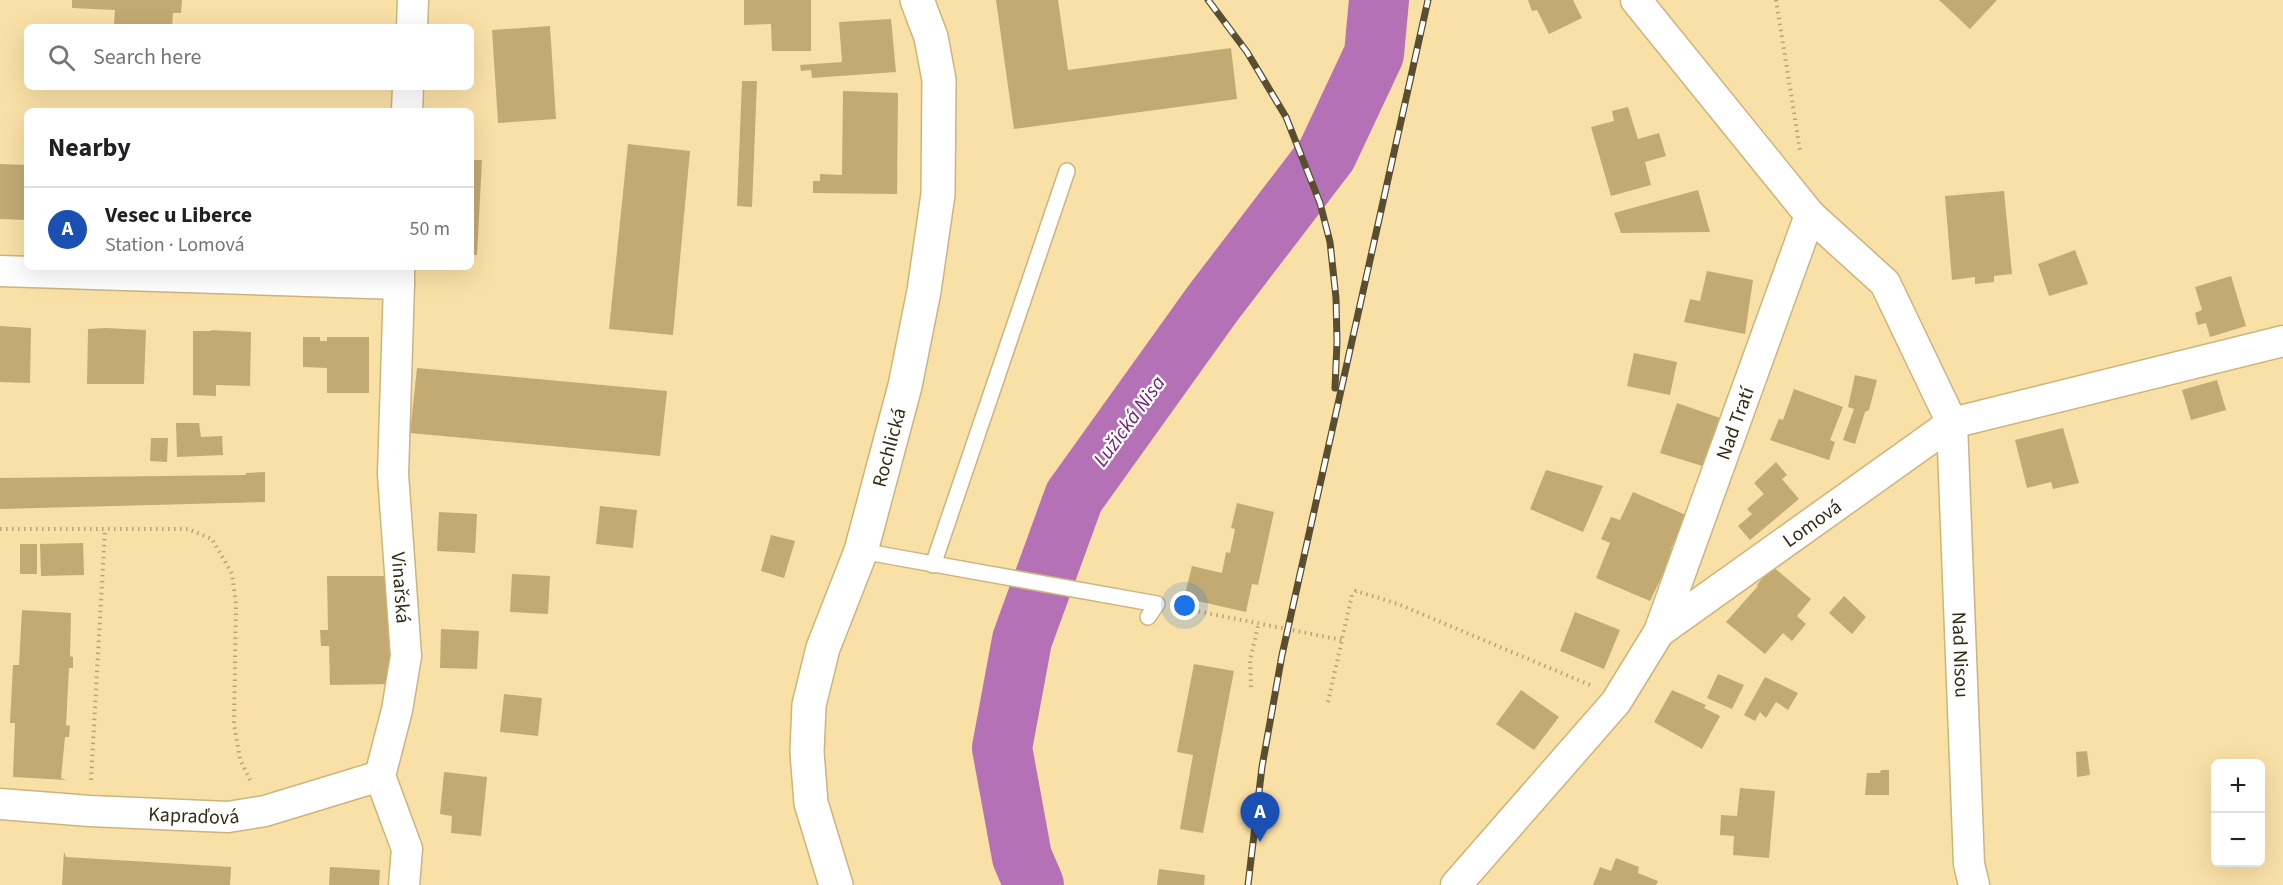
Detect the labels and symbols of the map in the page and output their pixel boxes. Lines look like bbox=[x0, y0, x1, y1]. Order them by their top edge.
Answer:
water label: Lužická Nisa bbox=[1086, 369, 1172, 473]
street label: Nad Tratí bbox=[1709, 382, 1762, 464]
street label: Rochlická bbox=[866, 405, 914, 490]
street label: Lomová bbox=[1777, 493, 1848, 555]
street label: Vinařská bbox=[384, 551, 417, 624]
your location bbox=[1170, 591, 1199, 620]
street label: Nad Nisou bbox=[1944, 611, 1976, 698]
pin: A bbox=[1240, 792, 1280, 842]
street label: Kapraďová bbox=[148, 801, 241, 832]

